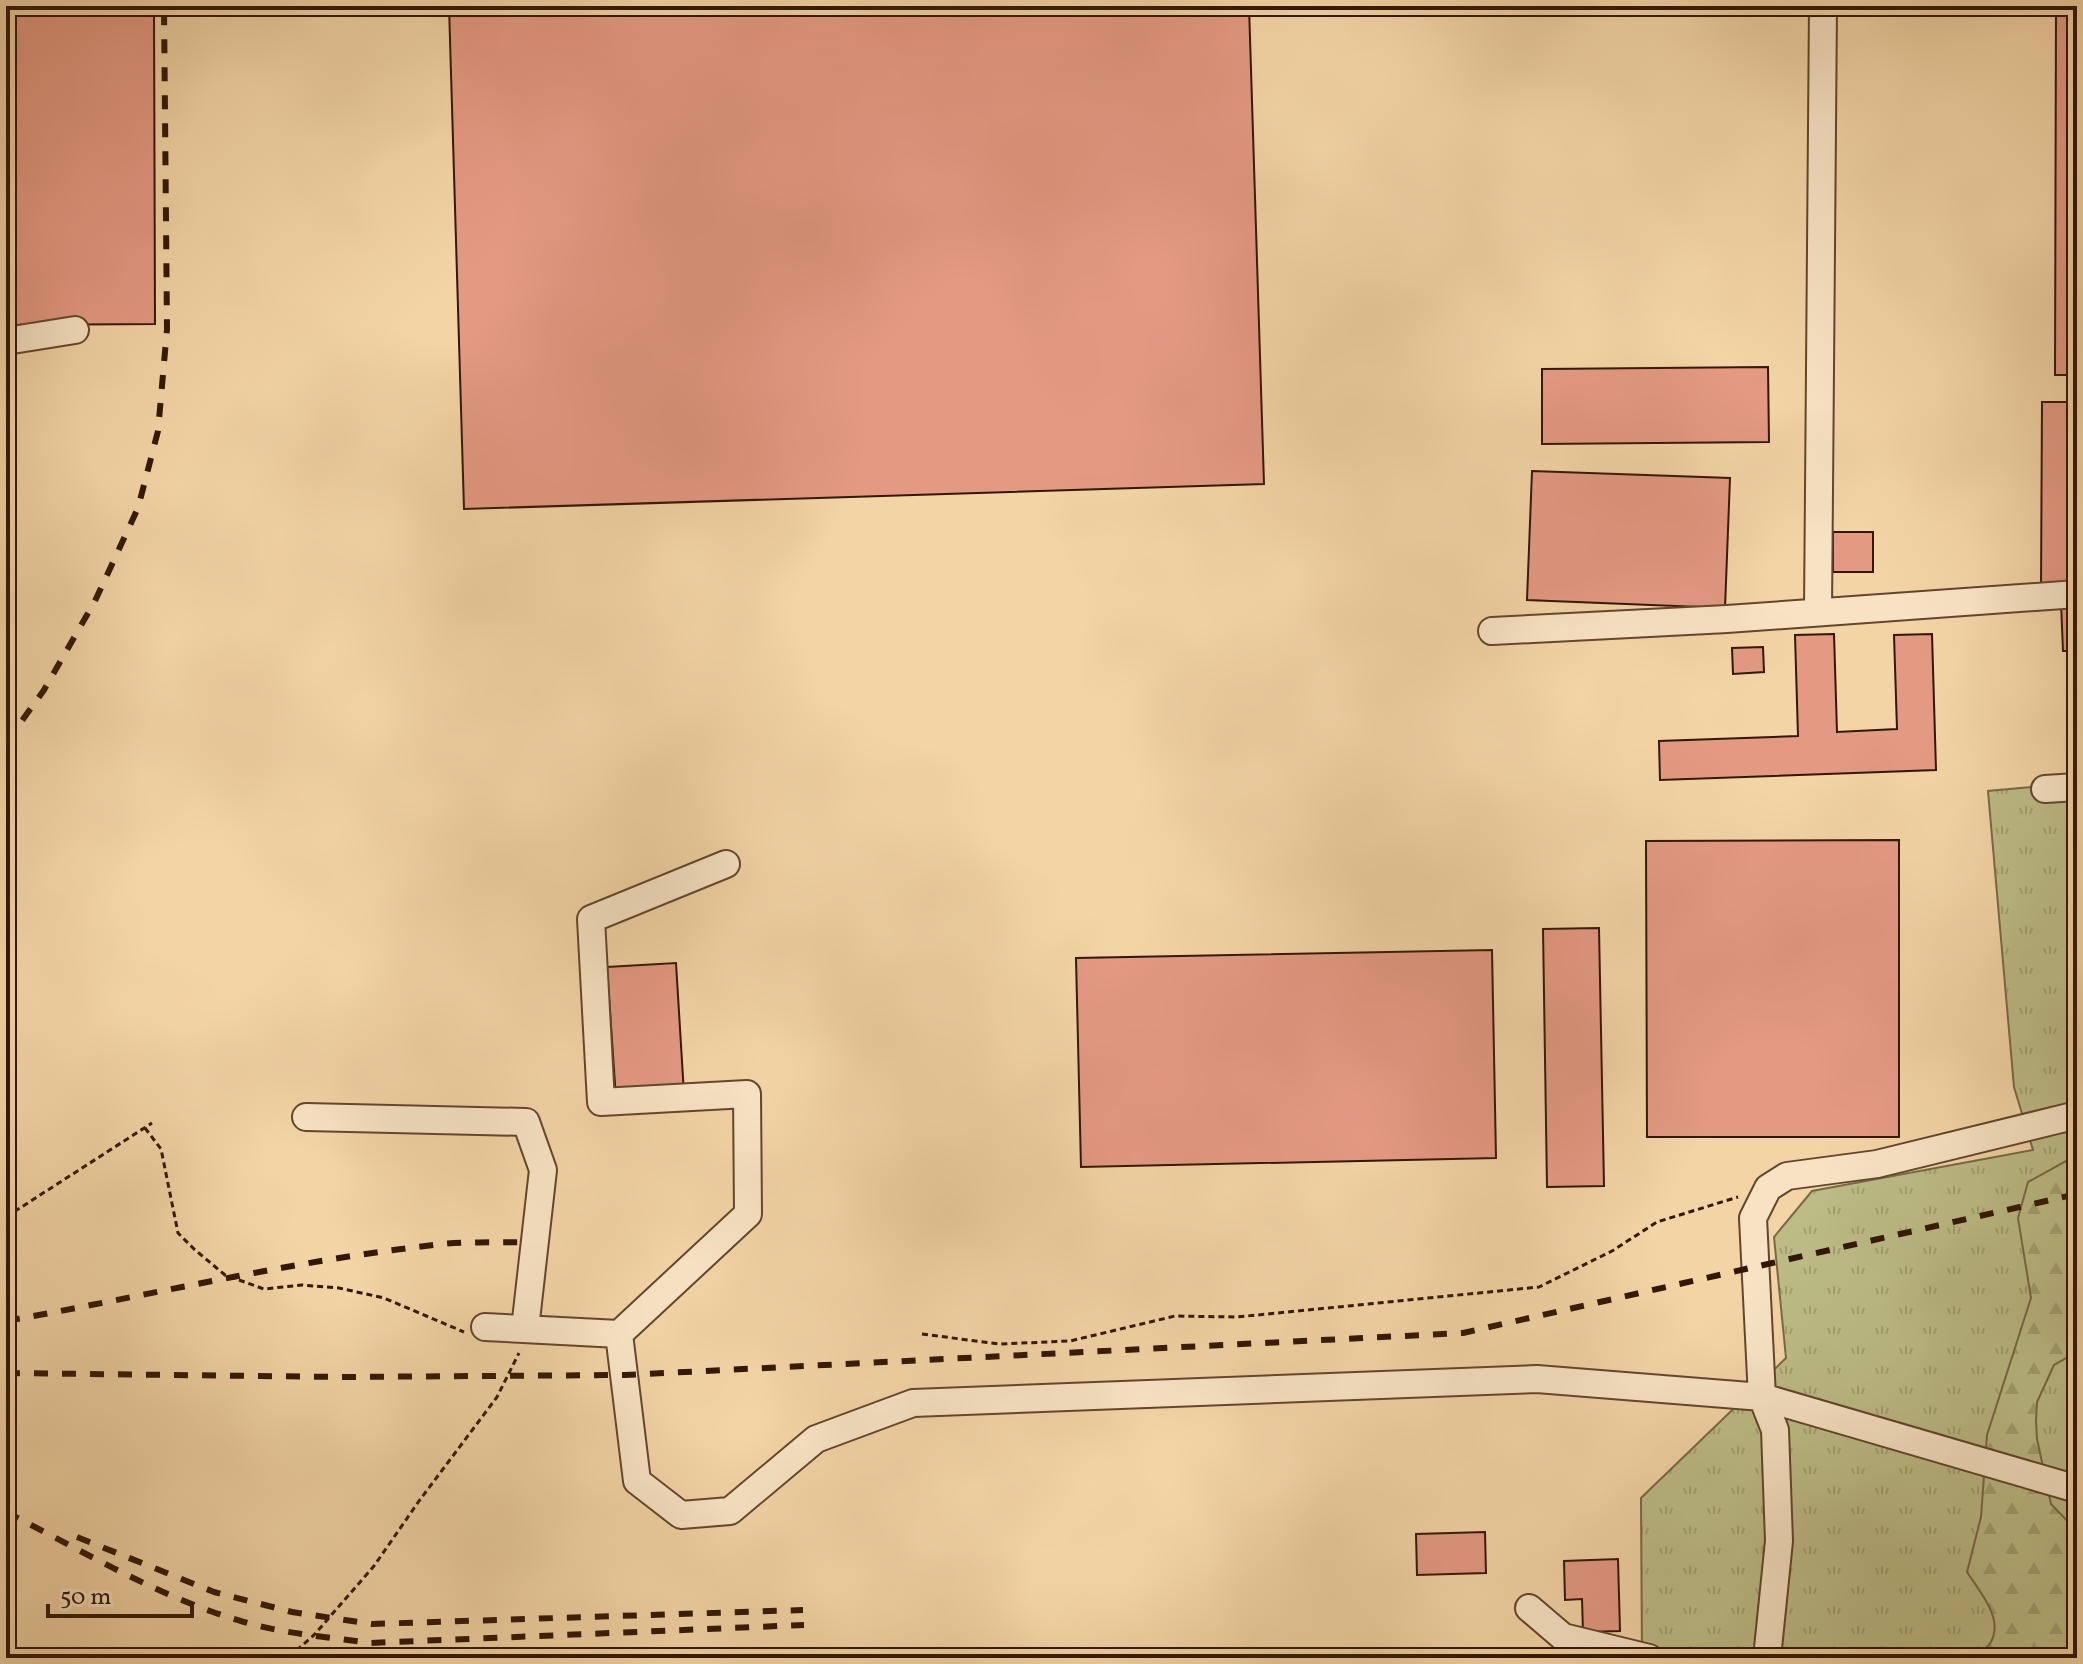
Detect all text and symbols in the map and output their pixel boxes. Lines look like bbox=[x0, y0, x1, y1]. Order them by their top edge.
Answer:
scale bar bbox=[48, 1568, 192, 1618]
text: 50 m bbox=[60, 1581, 112, 1615]

